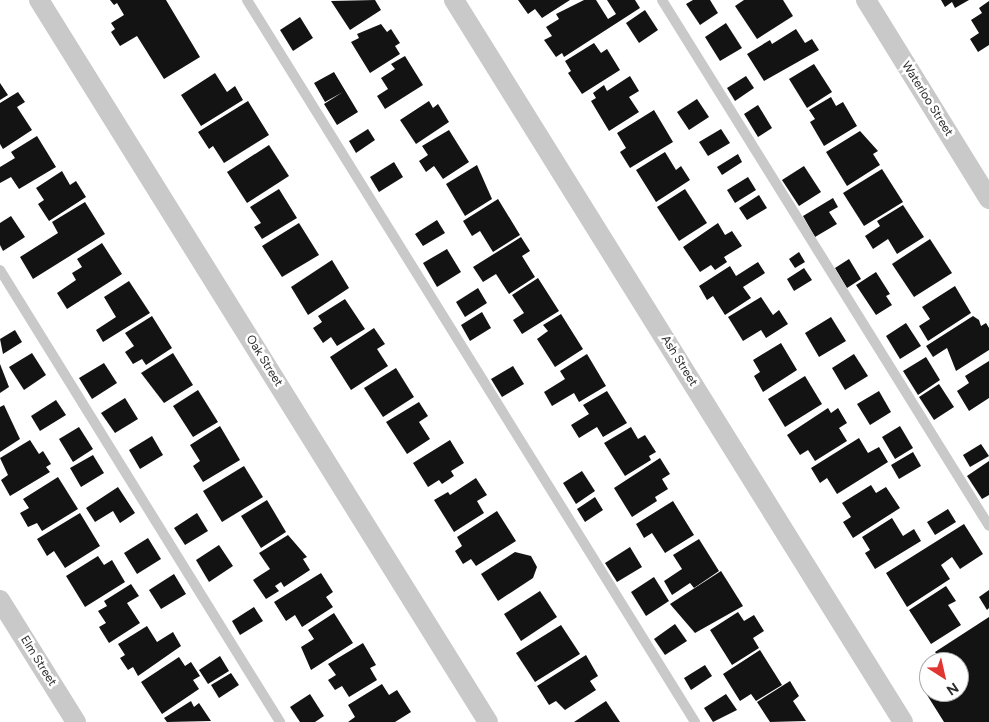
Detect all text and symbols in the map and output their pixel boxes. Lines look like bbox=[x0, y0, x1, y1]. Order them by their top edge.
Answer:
street label: Waterloo Street bbox=[898, 59, 956, 139]
street label: Oak Street bbox=[243, 333, 285, 389]
street label: Ash Street bbox=[658, 333, 700, 389]
street label: Elm Street bbox=[17, 633, 59, 689]
north arrow bbox=[919, 652, 969, 702]
text: N bbox=[943, 679, 962, 699]

